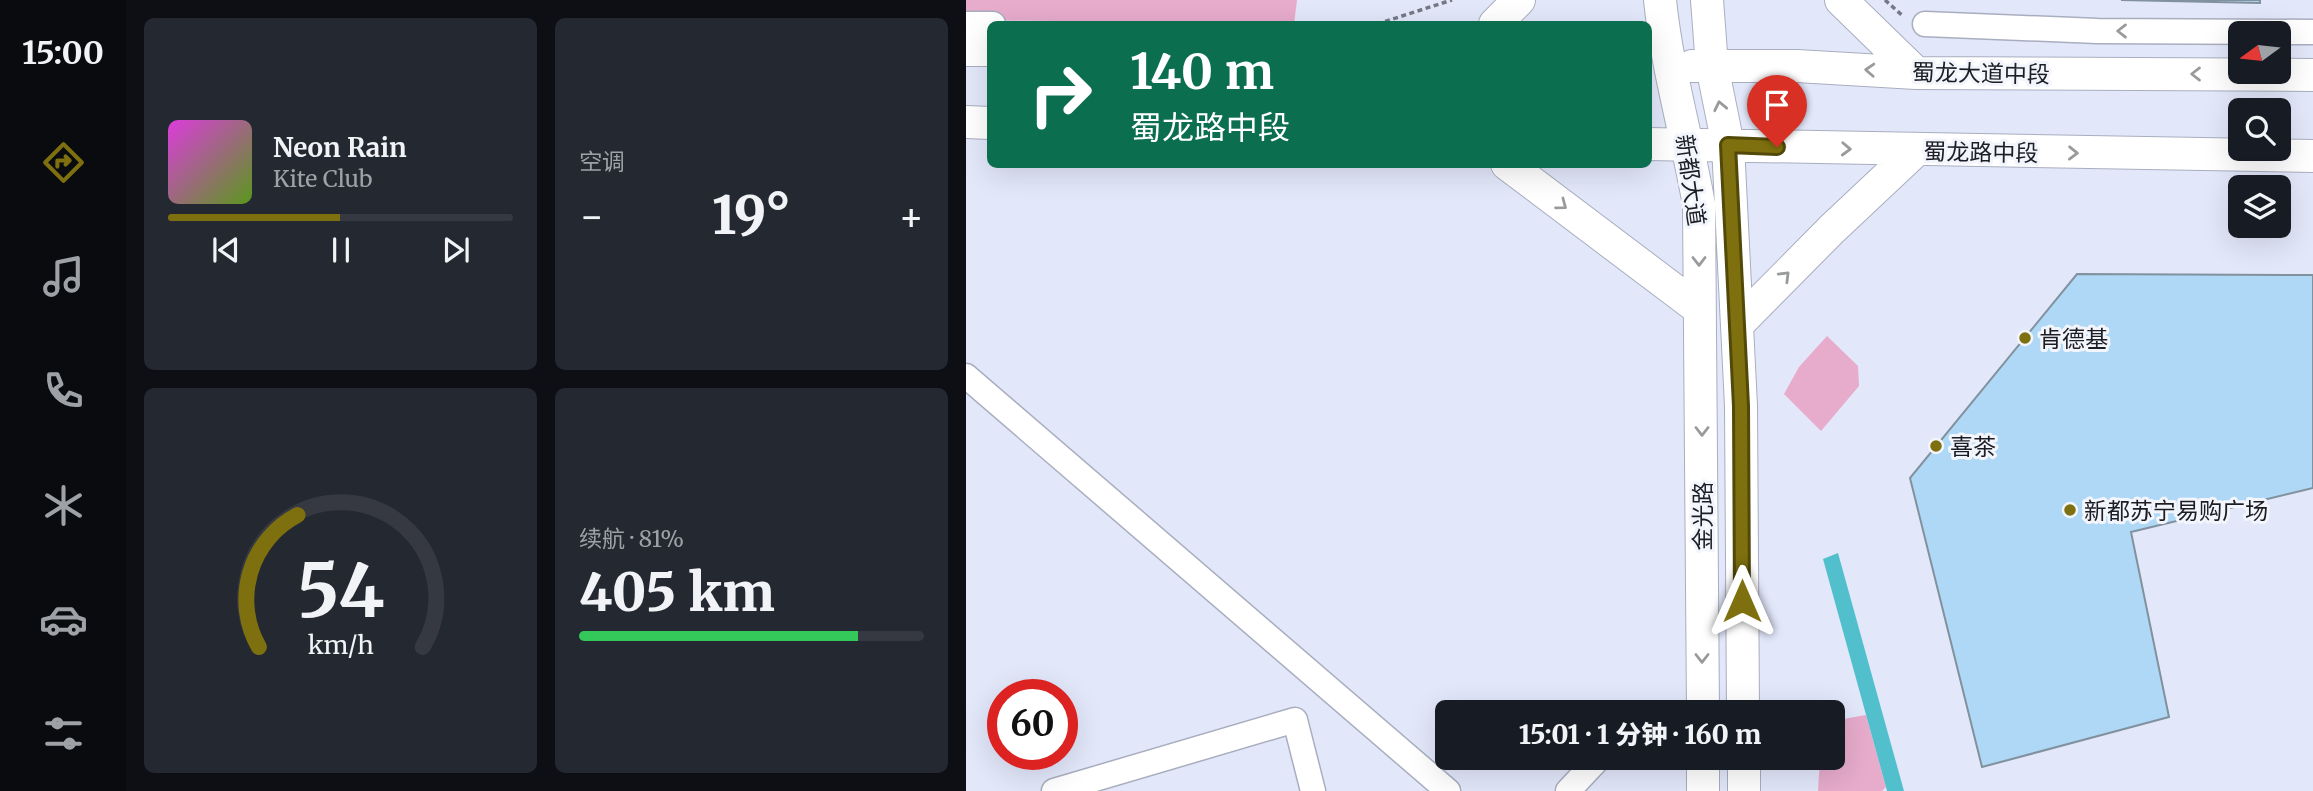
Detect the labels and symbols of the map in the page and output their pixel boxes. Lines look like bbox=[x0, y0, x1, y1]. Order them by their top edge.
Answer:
north arrow bbox=[2228, 21, 2291, 84]
one-way arrow bbox=[2117, 23, 2127, 39]
street label: 蜀龙大道中段 bbox=[1912, 57, 2050, 89]
one-way arrow bbox=[1865, 63, 1876, 78]
one-way arrow bbox=[2190, 66, 2201, 82]
pin bbox=[1747, 75, 1807, 147]
one-way arrow bbox=[1714, 100, 1729, 112]
street label: 新都大道 bbox=[1670, 132, 1712, 228]
street label: 蜀龙路中段 bbox=[1923, 136, 2039, 168]
one-way arrow bbox=[1841, 141, 1851, 157]
one-way arrow bbox=[2068, 145, 2079, 161]
one-way arrow bbox=[1554, 197, 1567, 210]
one-way arrow bbox=[1691, 256, 1707, 267]
one-way arrow bbox=[1776, 272, 1789, 285]
place label: 肯德基 bbox=[2039, 324, 2108, 353]
marker: 肯德基 bbox=[2017, 330, 2033, 346]
one-way arrow bbox=[1694, 426, 1710, 437]
place label: 喜茶 bbox=[1950, 432, 1996, 461]
marker: 喜茶 bbox=[1928, 438, 1944, 454]
street label: 金光路 bbox=[1688, 482, 1717, 551]
place label: 新都苏宁易购广场 bbox=[2084, 496, 2268, 525]
marker: 新都苏宁易购广场 bbox=[2062, 502, 2078, 518]
position arrow bbox=[1705, 564, 1779, 638]
one-way arrow bbox=[1694, 654, 1710, 664]
speed limit sign: 60 bbox=[987, 679, 1078, 770]

